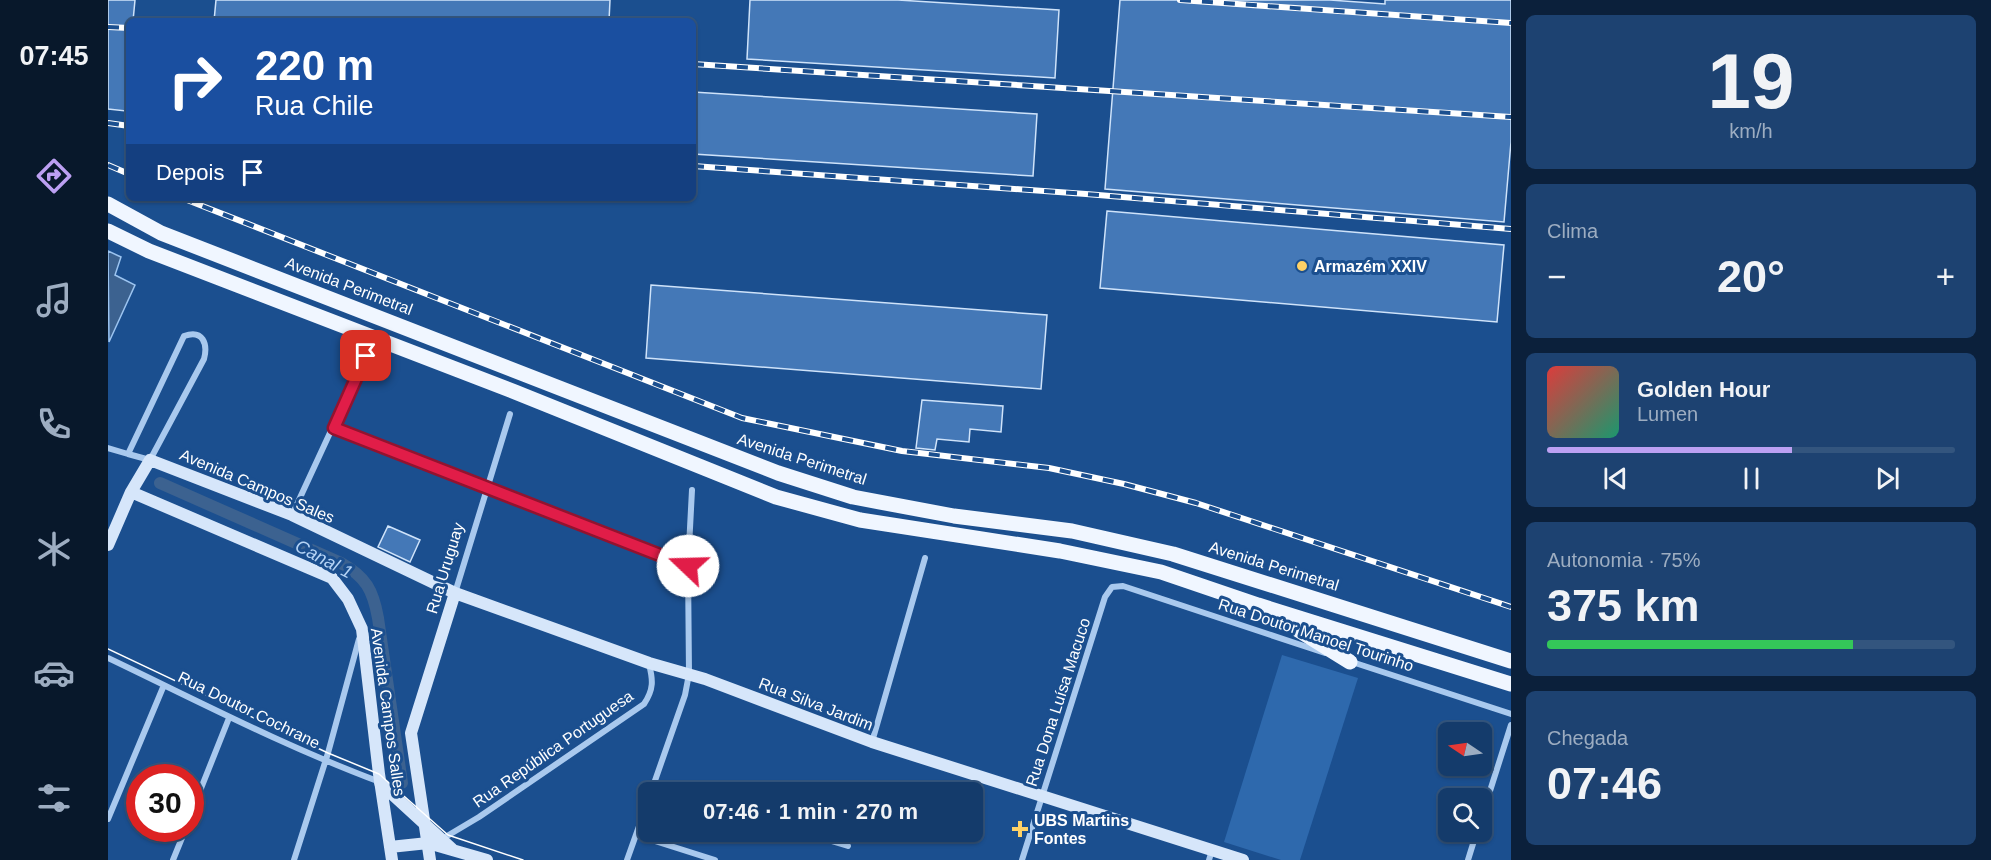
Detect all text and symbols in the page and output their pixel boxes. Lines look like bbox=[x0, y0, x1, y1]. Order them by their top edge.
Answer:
text: 19 bbox=[1708, 37, 1794, 125]
text: 07:45 bbox=[19, 41, 89, 71]
icon: right bbox=[156, 42, 234, 120]
text: 220 m bbox=[255, 42, 374, 89]
text: Rua Chile bbox=[255, 91, 374, 121]
text: km/h bbox=[1729, 120, 1773, 142]
icon: directions bbox=[33, 155, 75, 197]
icon: arrive bbox=[236, 156, 269, 189]
text: Depois bbox=[156, 160, 224, 185]
text: Clima bbox=[1547, 220, 1598, 242]
text: 20° bbox=[1717, 251, 1785, 302]
street label: Avenida Perimetral bbox=[283, 254, 415, 318]
place label: Armazém XXIV bbox=[1314, 258, 1427, 275]
text: − bbox=[1547, 258, 1566, 295]
text: + bbox=[1936, 258, 1955, 295]
marker: Armazém XXIV bbox=[1295, 259, 1309, 273]
icon: music bbox=[33, 279, 75, 321]
pin bbox=[340, 330, 391, 381]
icon: arrive bbox=[349, 339, 382, 372]
text: Golden Hour bbox=[1637, 377, 1770, 402]
icon: phone bbox=[33, 403, 75, 445]
text: Lumen bbox=[1637, 403, 1698, 425]
street label: Avenida Perimetral bbox=[735, 430, 869, 488]
street label: Avenida Campos Sales bbox=[177, 446, 337, 526]
icon: previous bbox=[1599, 462, 1632, 495]
icon: pause bbox=[1735, 462, 1768, 495]
icon: next bbox=[1871, 462, 1904, 495]
street label: Rua Uruguay bbox=[423, 520, 467, 616]
icon: climate bbox=[33, 528, 75, 570]
position arrow bbox=[656, 534, 720, 598]
water label: Canal 1 bbox=[292, 536, 356, 582]
street label: Avenida Perimetral bbox=[1207, 538, 1341, 594]
text: Autonomia · 75% bbox=[1547, 549, 1700, 571]
text: 375 km bbox=[1547, 580, 1700, 631]
street label: Rua Doutor Manoel Tourinho bbox=[1216, 595, 1416, 675]
street label: Rua Dona Luísa Macuco bbox=[1023, 616, 1093, 788]
street label: Avenida Campos Salles bbox=[368, 627, 408, 797]
icon: car bbox=[33, 652, 75, 694]
street label: Rua Doutor Cochrane bbox=[175, 668, 323, 752]
street label: Rua Silva Jardim bbox=[757, 674, 875, 734]
street label: Rua República Portuguesa bbox=[470, 687, 636, 811]
north arrow bbox=[1438, 722, 1492, 776]
map controls bbox=[1438, 722, 1492, 842]
text: Chegada bbox=[1547, 727, 1628, 749]
text: 07:46 bbox=[1547, 758, 1662, 809]
speed limit sign: 30 bbox=[126, 764, 204, 842]
icon: filters bbox=[33, 777, 75, 819]
button: search bbox=[1438, 788, 1492, 842]
text: 07:46 · 1 min · 270 m bbox=[703, 799, 918, 824]
place label: UBS Martins Fontes bbox=[1034, 812, 1129, 847]
marker: UBS Martins Fontes bbox=[1011, 820, 1029, 838]

